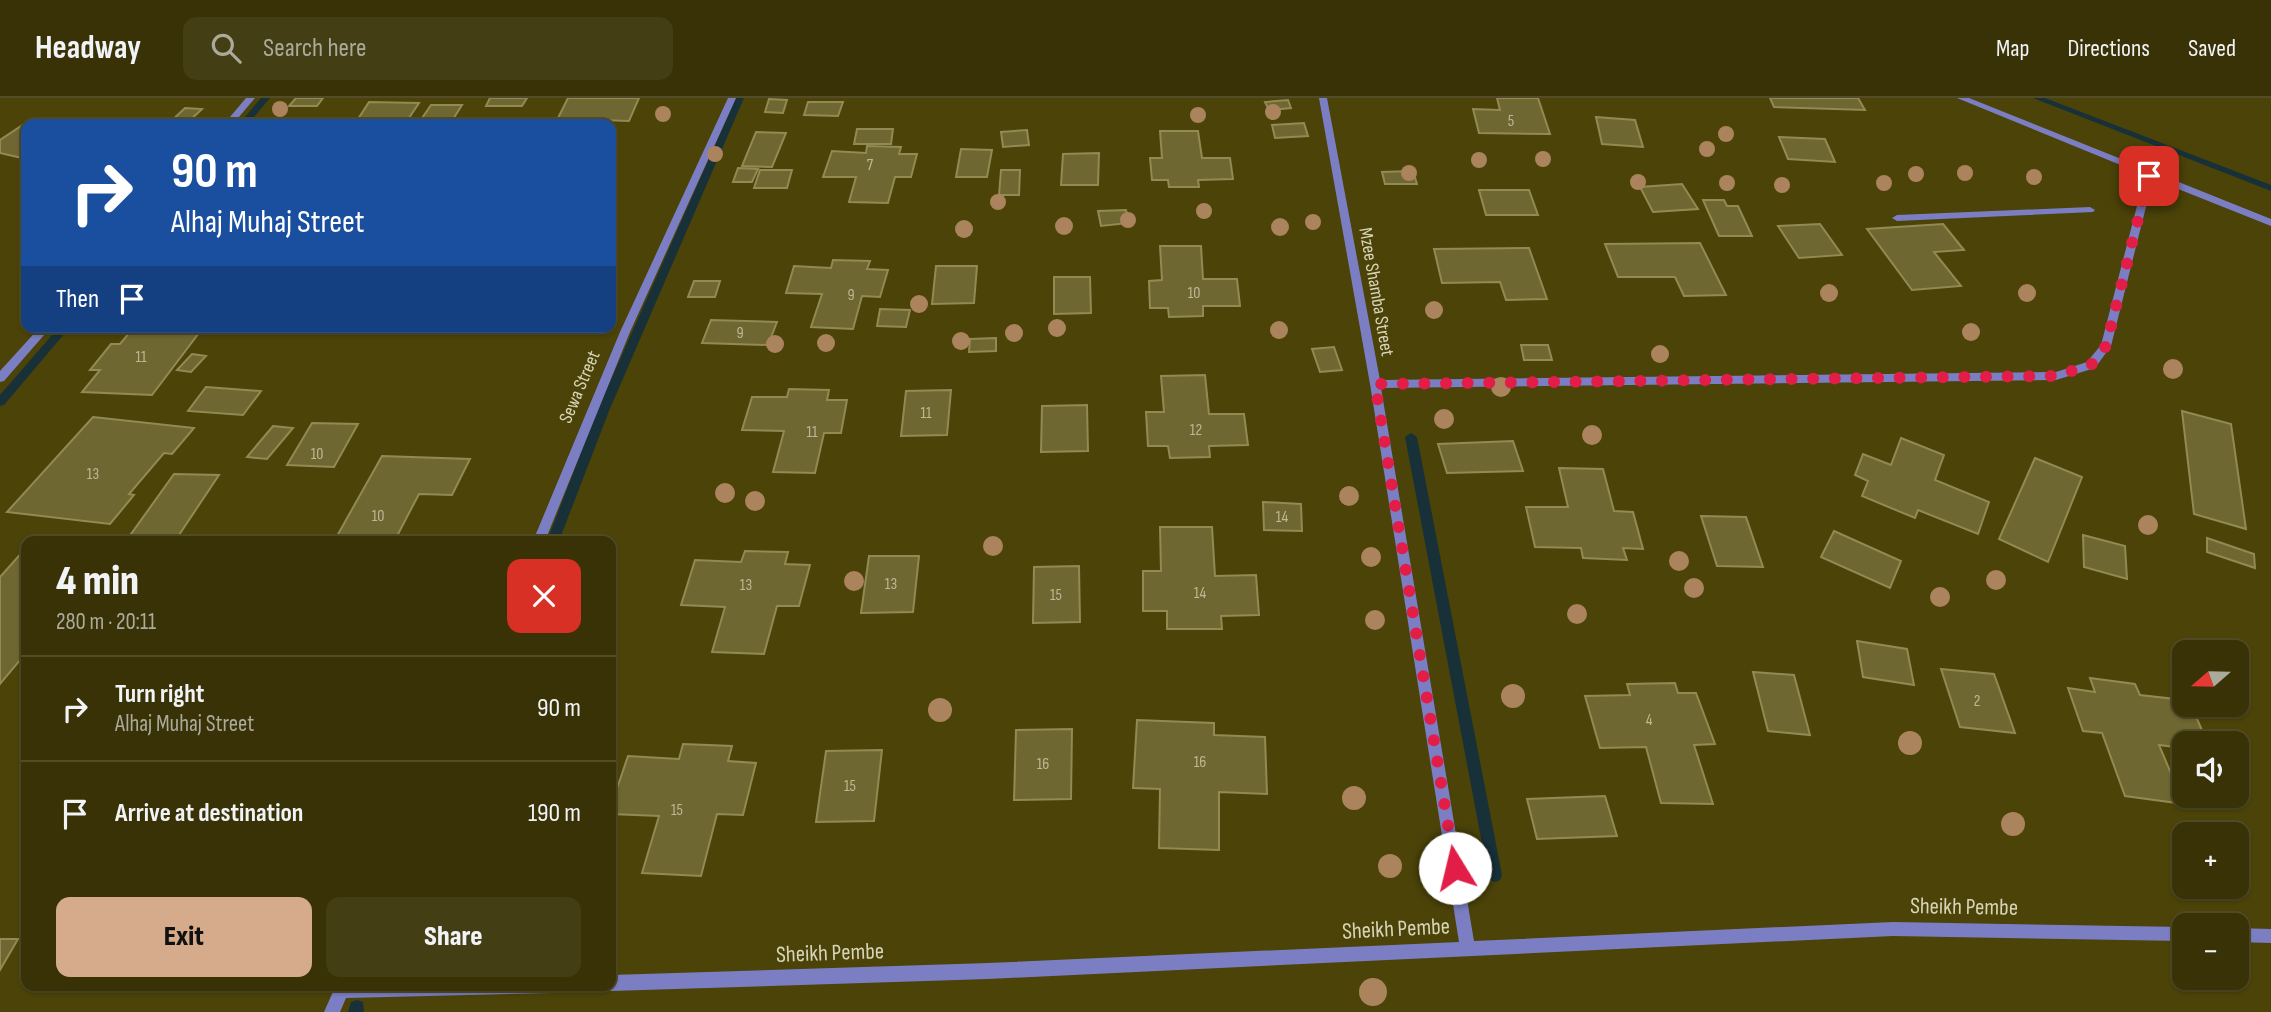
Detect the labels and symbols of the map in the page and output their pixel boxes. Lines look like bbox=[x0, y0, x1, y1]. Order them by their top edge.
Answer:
house number: 5 bbox=[1508, 112, 1514, 131]
pin bbox=[2119, 146, 2179, 206]
house number: 7 bbox=[867, 156, 874, 175]
street label: Mzee Shamba Street bbox=[1353, 226, 1399, 358]
house number: 10 bbox=[1188, 284, 1200, 303]
house number: 9 bbox=[847, 286, 855, 305]
house number: 9 bbox=[736, 324, 744, 343]
street label: Sewa Street bbox=[554, 347, 606, 427]
house number: 11 bbox=[135, 348, 147, 367]
house number: 11 bbox=[920, 404, 932, 423]
house number: 12 bbox=[1190, 421, 1202, 440]
house number: 11 bbox=[806, 423, 818, 442]
house number: 10 bbox=[311, 445, 323, 464]
house number: 13 bbox=[87, 465, 99, 484]
house number: 10 bbox=[372, 507, 384, 526]
house number: 14 bbox=[1276, 508, 1288, 527]
house number: 13 bbox=[885, 575, 897, 594]
house number: 13 bbox=[740, 576, 752, 595]
house number: 14 bbox=[1194, 584, 1206, 603]
house number: 15 bbox=[1050, 586, 1062, 605]
north arrow bbox=[2172, 640, 2249, 718]
house number: 2 bbox=[1974, 692, 1980, 711]
house number: 4 bbox=[1646, 711, 1653, 730]
house number: 16 bbox=[1194, 753, 1206, 772]
house number: 16 bbox=[1037, 755, 1049, 774]
house number: 15 bbox=[844, 777, 856, 796]
house number: 15 bbox=[671, 801, 683, 820]
position arrow bbox=[1418, 831, 1492, 905]
street label: Sheikh Pembe bbox=[1910, 892, 2018, 922]
street label: Sheikh Pembe bbox=[1341, 912, 1451, 946]
street label: Sheikh Pembe bbox=[776, 937, 884, 969]

